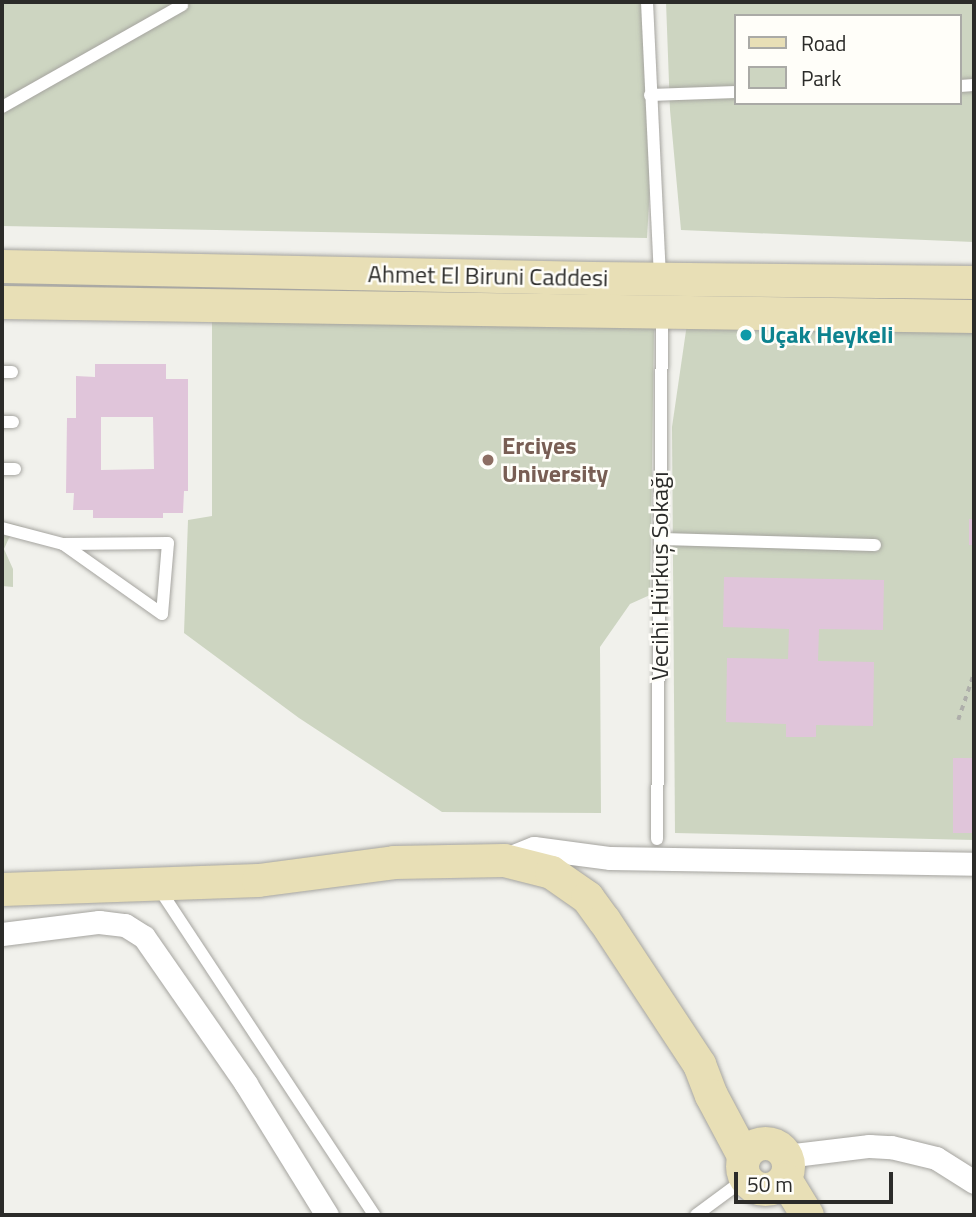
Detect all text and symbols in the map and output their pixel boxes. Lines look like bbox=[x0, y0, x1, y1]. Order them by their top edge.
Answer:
legend bbox=[734, 14, 962, 105]
text: Road bbox=[801, 27, 846, 59]
text: Park bbox=[801, 62, 841, 94]
street label: Ahmet El Biruni Caddesi bbox=[367, 260, 609, 292]
place label: Uçak Heykeli bbox=[760, 321, 893, 349]
marker: Uçak Heykeli bbox=[738, 327, 754, 343]
place label: Erciyes University bbox=[502, 432, 608, 488]
marker: Erciyes University bbox=[480, 452, 496, 468]
street label: Vecihi Hürkuş Sokağı bbox=[646, 471, 674, 681]
scale bar bbox=[738, 1158, 897, 1202]
text: 50 m bbox=[747, 1168, 793, 1200]

